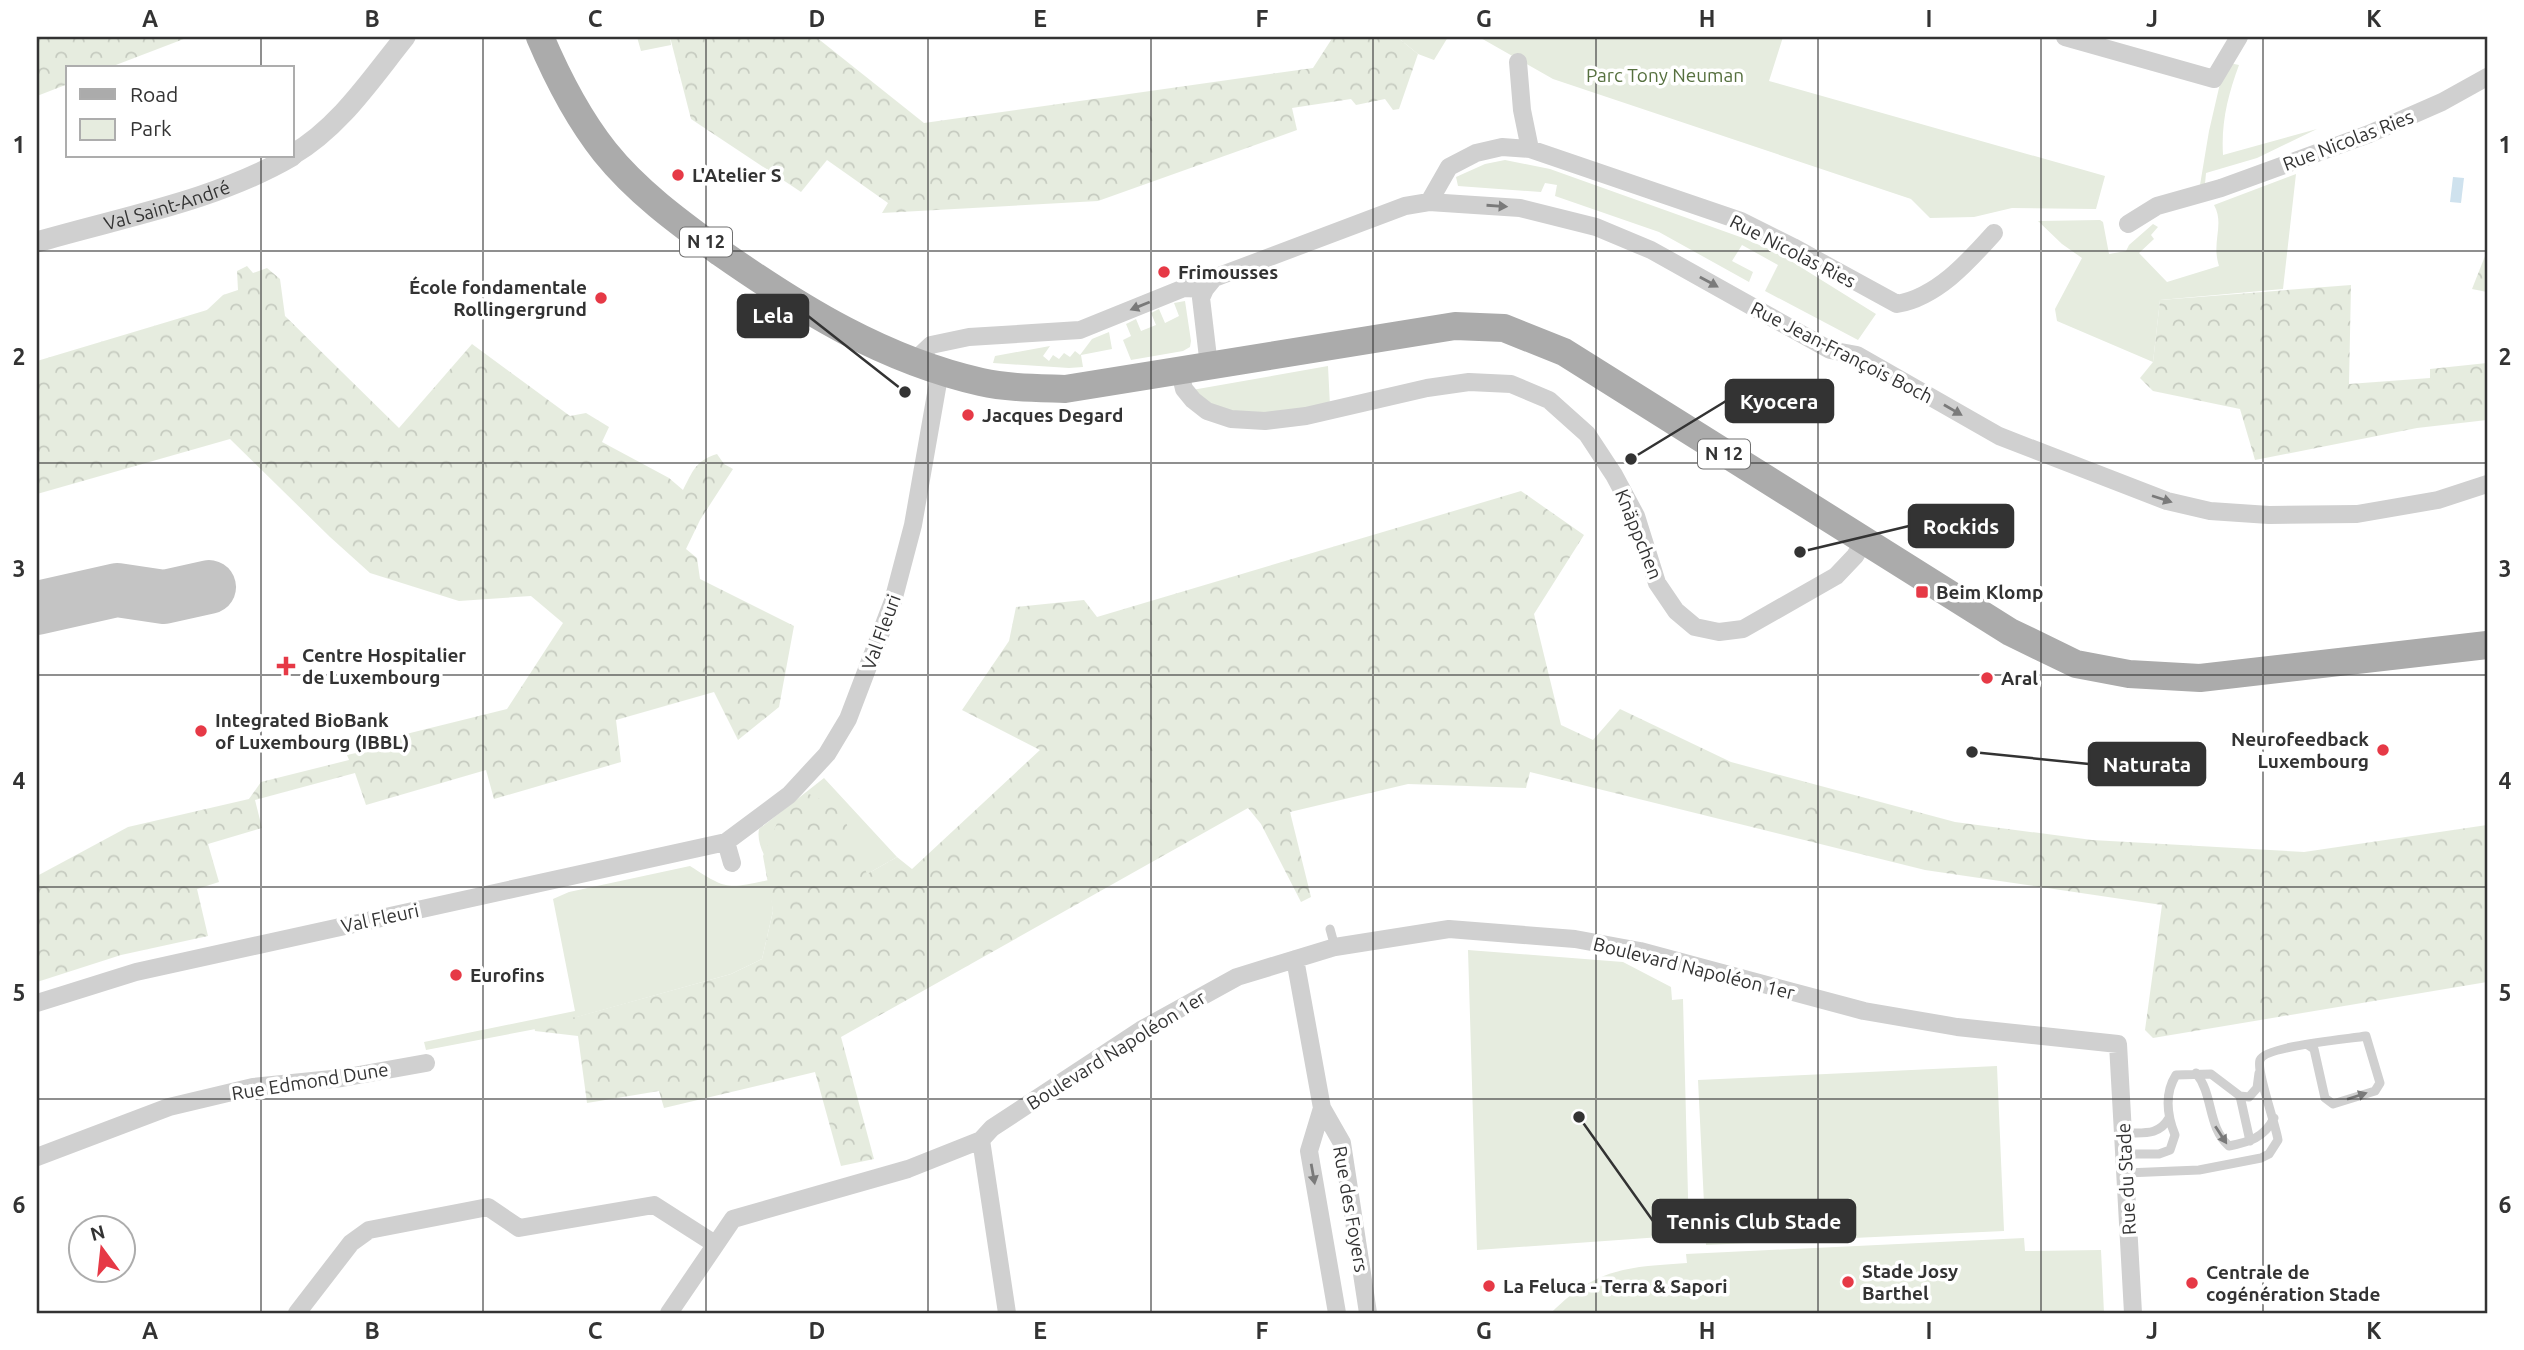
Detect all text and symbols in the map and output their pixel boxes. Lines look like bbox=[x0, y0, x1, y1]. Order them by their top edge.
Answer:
text: A bbox=[142, 6, 158, 31]
text: B bbox=[364, 6, 380, 31]
text: C bbox=[588, 6, 603, 31]
text: D bbox=[809, 6, 825, 31]
text: E bbox=[1033, 6, 1047, 31]
text: F bbox=[1256, 6, 1269, 31]
text: G bbox=[1476, 6, 1492, 31]
text: H bbox=[1699, 6, 1715, 31]
text: I bbox=[1926, 6, 1932, 31]
text: J bbox=[2146, 6, 2158, 31]
text: K bbox=[2366, 6, 2382, 31]
park label: Parc Tony Neuman bbox=[1586, 64, 1744, 86]
legend bbox=[66, 66, 294, 158]
text: Road bbox=[130, 82, 178, 106]
street label: Rue Nicolas Ries bbox=[2280, 105, 2416, 175]
text: Park bbox=[130, 116, 172, 140]
text: 1 bbox=[13, 132, 25, 157]
text: 1 bbox=[2499, 132, 2511, 157]
place label: L'Atelier S bbox=[692, 164, 782, 186]
marker: L'Atelier S bbox=[670, 167, 686, 183]
street label: Val Saint-André bbox=[101, 176, 233, 234]
one-way arrow bbox=[1486, 201, 1508, 212]
street label: Rue Nicolas Ries bbox=[1726, 210, 1860, 292]
road number: N 12 bbox=[680, 228, 732, 256]
place label: Frimousses bbox=[1178, 261, 1278, 283]
marker: Frimousses bbox=[1156, 264, 1172, 280]
place label: École fondamentale Rollingergrund bbox=[409, 276, 587, 320]
one-way arrow bbox=[1700, 276, 1719, 288]
marker: École fondamentale Rollingergrund bbox=[593, 290, 609, 306]
callout: Lela bbox=[738, 295, 808, 337]
street label: Rue Jean-François Boch bbox=[1747, 297, 1937, 407]
one-way arrow bbox=[1129, 300, 1150, 311]
text: Lela bbox=[752, 303, 794, 327]
text: 2 bbox=[13, 344, 25, 369]
text: 2 bbox=[2499, 344, 2511, 369]
callout: Kyocera bbox=[1726, 380, 1833, 422]
text: Kyocera bbox=[1740, 389, 1818, 413]
place label: Jacques Degard bbox=[982, 404, 1123, 426]
one-way arrow bbox=[1944, 404, 1963, 416]
marker: Jacques Degard bbox=[960, 407, 976, 423]
road number: N 12 bbox=[1698, 440, 1750, 468]
street label: Knäppchen bbox=[1611, 486, 1667, 582]
one-way arrow bbox=[2152, 494, 2173, 505]
callout: Rockids bbox=[1909, 505, 2013, 547]
text: Rockids bbox=[1923, 514, 1999, 538]
text: 3 bbox=[13, 556, 25, 581]
text: 3 bbox=[2499, 556, 2511, 581]
place label: Beim Klomp bbox=[1936, 581, 2043, 603]
marker: Beim Klomp bbox=[1914, 584, 1930, 600]
street label: Val Fleuri bbox=[857, 591, 905, 673]
place label: Centre Hospitalier de Luxembourg bbox=[302, 644, 466, 688]
marker: Centre Hospitalier de Luxembourg bbox=[276, 656, 296, 676]
place label: Aral bbox=[2001, 667, 2038, 689]
marker: Aral bbox=[1979, 670, 1995, 686]
place label: Integrated BioBank of Luxembourg (IBBL) bbox=[215, 709, 409, 753]
marker: Integrated BioBank of Luxembourg (IBBL) bbox=[193, 723, 209, 739]
place label: Neurofeedback Luxembourg bbox=[2231, 728, 2369, 772]
marker: Neurofeedback Luxembourg bbox=[2375, 742, 2391, 758]
callout: Naturata bbox=[2089, 743, 2205, 785]
text: Naturata bbox=[2103, 752, 2191, 776]
text: 4 bbox=[13, 768, 26, 793]
text: 4 bbox=[2499, 768, 2512, 793]
street label: Val Fleuri bbox=[339, 899, 421, 937]
street label: Boulevard Napoléon 1er bbox=[1591, 932, 1797, 1004]
place label: Eurofins bbox=[470, 964, 545, 986]
marker: Eurofins bbox=[448, 967, 464, 983]
text: 5 bbox=[13, 980, 25, 1005]
text: 5 bbox=[2499, 980, 2511, 1005]
street label: Boulevard Napoléon 1er bbox=[1022, 986, 1210, 1114]
street label: Rue Edmond Dune bbox=[230, 1058, 390, 1104]
one-way arrow bbox=[2347, 1091, 2368, 1101]
street label: Rue du Stade bbox=[2112, 1122, 2140, 1236]
one-way arrow bbox=[2215, 1125, 2228, 1145]
street label: Rue des Foyers bbox=[1329, 1144, 1373, 1274]
one-way arrow bbox=[1308, 1163, 1319, 1185]
text: 6 bbox=[13, 1192, 26, 1217]
text: 6 bbox=[2499, 1192, 2512, 1217]
callout: Tennis Club Stade bbox=[1653, 1200, 1855, 1242]
text: Tennis Club Stade bbox=[1667, 1209, 1841, 1233]
north arrow bbox=[66, 1214, 136, 1284]
text: N bbox=[88, 1220, 107, 1245]
place label: Stade Josy Barthel bbox=[1862, 1260, 1958, 1304]
place label: Centrale de cogénération Stade bbox=[2206, 1261, 2380, 1305]
marker: Stade Josy Barthel bbox=[1840, 1274, 1856, 1290]
place label: La Feluca - Terra & Sapori bbox=[1503, 1275, 1727, 1297]
marker: Centrale de cogénération Stade bbox=[2184, 1275, 2200, 1291]
marker: La Feluca - Terra & Sapori bbox=[1481, 1278, 1497, 1294]
text: A bbox=[142, 1318, 158, 1343]
text: B bbox=[364, 1318, 380, 1343]
text: C bbox=[588, 1318, 603, 1343]
text: D bbox=[809, 1318, 825, 1343]
text: E bbox=[1033, 1318, 1047, 1343]
text: F bbox=[1256, 1318, 1269, 1343]
text: G bbox=[1476, 1318, 1492, 1343]
text: H bbox=[1699, 1318, 1715, 1343]
text: I bbox=[1926, 1318, 1932, 1343]
text: J bbox=[2146, 1318, 2158, 1343]
text: K bbox=[2366, 1318, 2382, 1343]

